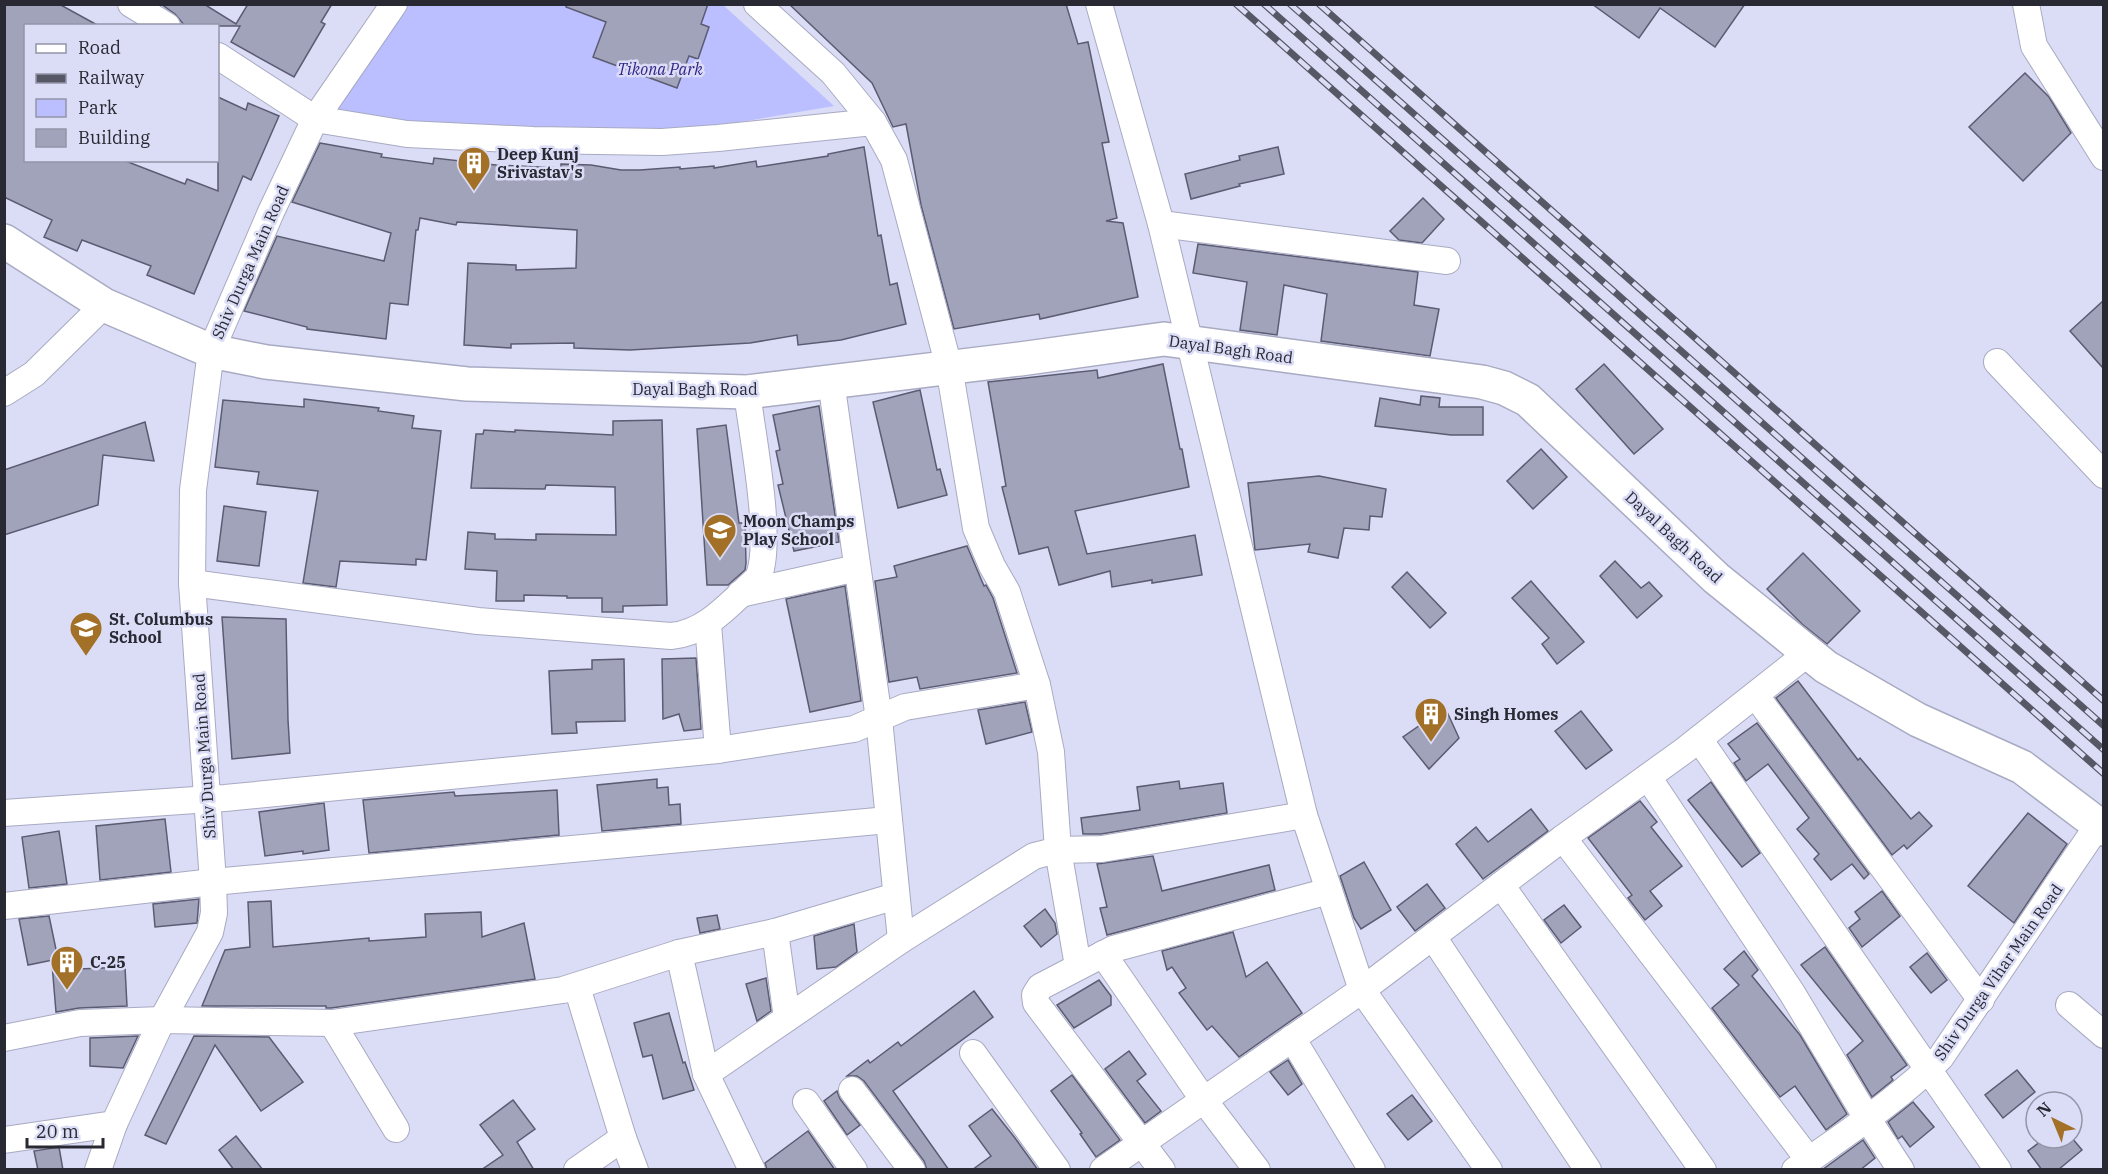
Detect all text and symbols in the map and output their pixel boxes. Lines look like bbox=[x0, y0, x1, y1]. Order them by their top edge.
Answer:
legend bbox=[24, 24, 219, 162]
text: Road bbox=[78, 36, 121, 59]
park label: Tikona Park bbox=[617, 59, 703, 79]
text: Railway bbox=[78, 66, 144, 89]
text: Park bbox=[78, 96, 118, 119]
text: Building bbox=[78, 126, 150, 149]
place label: Deep Kunj Srivastav's bbox=[497, 144, 583, 182]
building icon: Deep Kunj Srivastav's bbox=[456, 145, 492, 192]
street label: Shiv Durga Main Road bbox=[207, 182, 293, 342]
street label: Dayal Bagh Road bbox=[1168, 330, 1295, 368]
street label: Dayal Bagh Road bbox=[632, 379, 758, 399]
street label: Dayal Bagh Road bbox=[1621, 487, 1727, 587]
place label: Moon Champs Play School bbox=[743, 511, 854, 549]
school or university icon: Moon Champs Play School bbox=[702, 512, 738, 559]
place label: St. Columbus School bbox=[109, 609, 213, 647]
school or university icon: St. Columbus School bbox=[68, 610, 104, 657]
street label: Shiv Durga Main Road bbox=[188, 672, 220, 839]
building icon: Singh Homes bbox=[1413, 696, 1449, 743]
place label: Singh Homes bbox=[1454, 704, 1558, 724]
street label: Shiv Durga Vihar Main Road bbox=[1929, 880, 2067, 1064]
building icon: C-25 bbox=[49, 944, 85, 991]
place label: C-25 bbox=[90, 952, 126, 972]
north arrow bbox=[2024, 1090, 2084, 1150]
text: N bbox=[2032, 1097, 2055, 1121]
scale bar bbox=[27, 1111, 104, 1149]
text: 20 m bbox=[36, 1120, 79, 1143]

